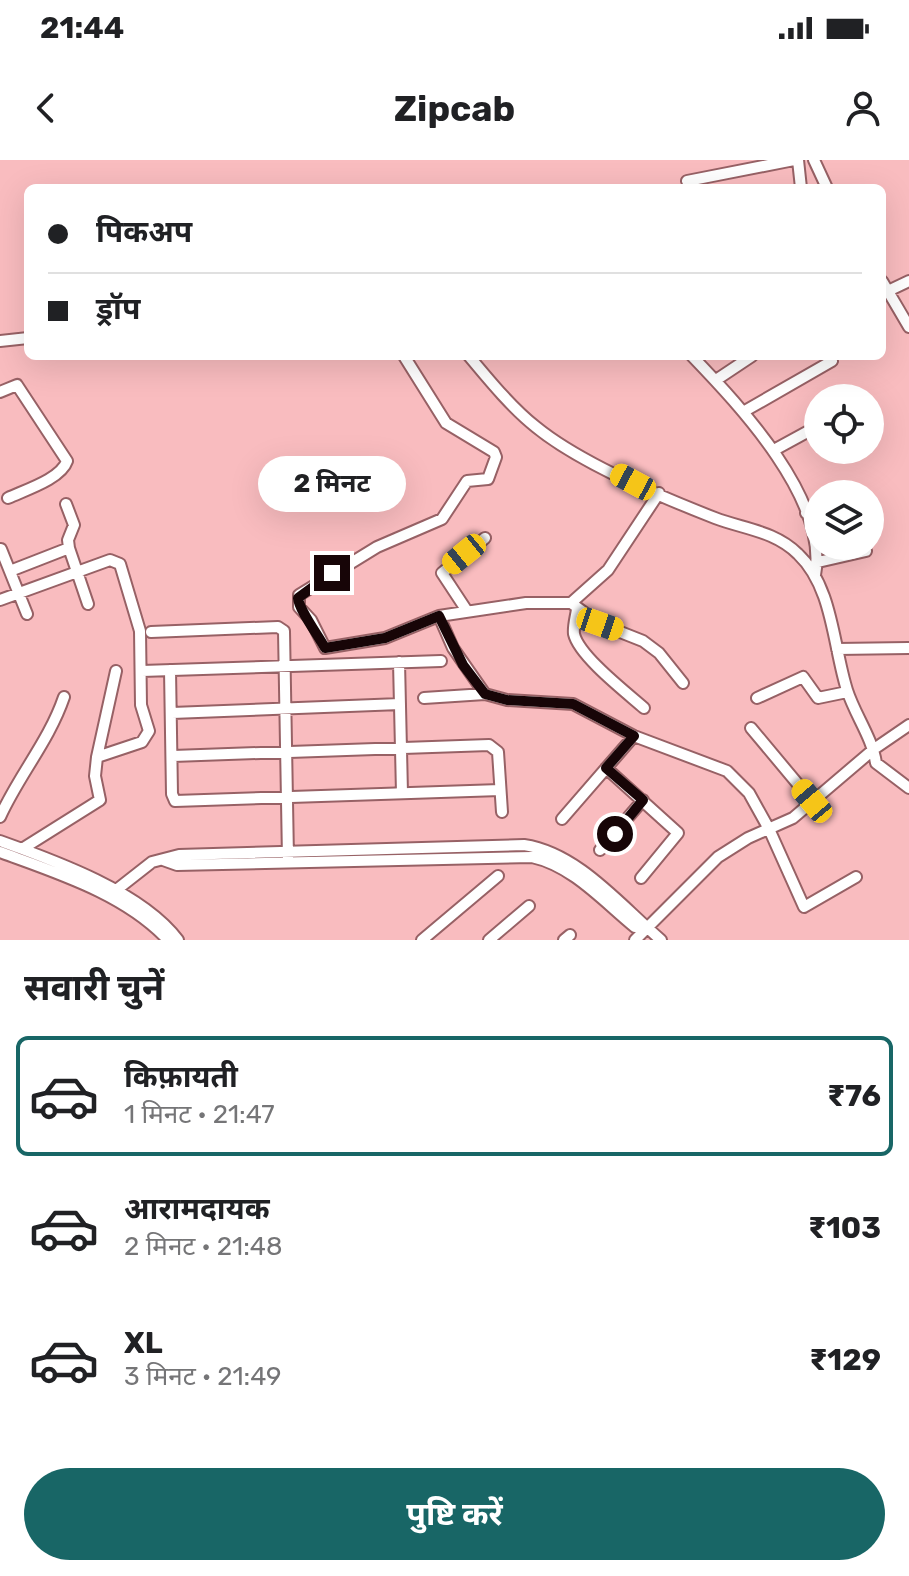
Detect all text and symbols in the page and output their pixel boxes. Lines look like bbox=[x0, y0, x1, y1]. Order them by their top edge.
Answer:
text: 21:44 bbox=[40, 10, 124, 46]
icon: back bbox=[24, 86, 68, 130]
icon: person bbox=[841, 86, 885, 130]
text: Zipcab bbox=[394, 87, 515, 130]
text: पिकअप bbox=[96, 214, 192, 250]
text: ड्रॉप bbox=[96, 291, 140, 327]
map controls bbox=[804, 384, 884, 560]
button: locate bbox=[804, 384, 884, 464]
callout: 2 मिनट bbox=[258, 457, 406, 513]
car bbox=[606, 460, 660, 504]
text: 2 मिनट bbox=[293, 468, 371, 499]
button: layers bbox=[804, 480, 884, 560]
car bbox=[438, 530, 490, 578]
route end bbox=[314, 555, 350, 591]
car bbox=[573, 605, 627, 643]
car bbox=[787, 775, 837, 827]
route start bbox=[597, 816, 633, 852]
text: सवारी चुनें bbox=[24, 966, 164, 1009]
text: किफ़ायती bbox=[124, 1059, 238, 1095]
icon: car bbox=[28, 1060, 100, 1132]
text: ₹76 bbox=[827, 1078, 881, 1114]
text: 1 मिनट · 21:47 bbox=[124, 1099, 275, 1130]
text: आरामदायक bbox=[124, 1191, 270, 1227]
icon: car bbox=[28, 1192, 100, 1264]
text: ₹103 bbox=[808, 1210, 881, 1246]
text: 2 मिनट · 21:48 bbox=[124, 1231, 283, 1262]
icon: car bbox=[28, 1324, 100, 1396]
text: XL bbox=[124, 1325, 163, 1361]
text: ₹129 bbox=[809, 1342, 881, 1378]
text: 3 मिनट · 21:49 bbox=[124, 1361, 282, 1392]
button: पुष्टि करें bbox=[24, 1468, 885, 1560]

